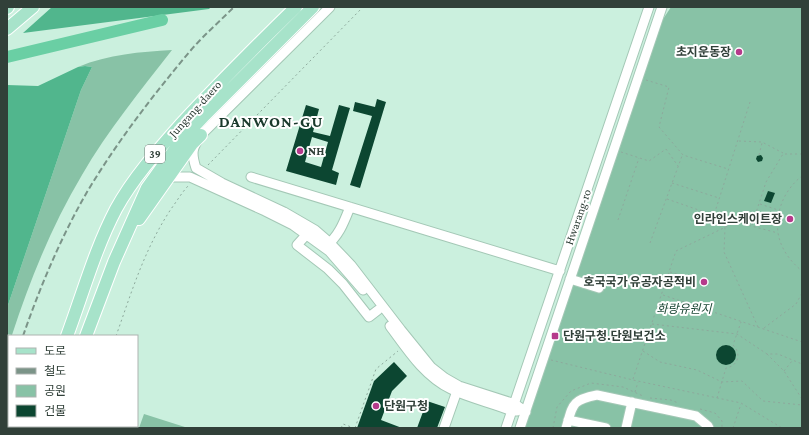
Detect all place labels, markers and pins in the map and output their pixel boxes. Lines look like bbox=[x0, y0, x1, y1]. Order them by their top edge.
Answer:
place label: 초지운동장 bbox=[676, 45, 731, 59]
marker: 초지운동장 bbox=[734, 47, 744, 57]
place label: NH bbox=[308, 144, 324, 158]
marker: NH bbox=[295, 146, 305, 156]
place label: 인라인스케이트장 bbox=[694, 212, 782, 226]
marker: 인라인스케이트장 bbox=[785, 214, 795, 224]
place label: 호국국가 유공자공적비 bbox=[583, 275, 696, 289]
marker: 호국국가 유공자공적비 bbox=[699, 277, 709, 287]
place label: 단원구청.단원보건소 bbox=[563, 329, 666, 343]
marker: 단원구청.단원보건소 bbox=[550, 331, 560, 341]
place label: 단원구청 bbox=[384, 399, 428, 413]
marker: 단원구청 bbox=[371, 401, 381, 411]

